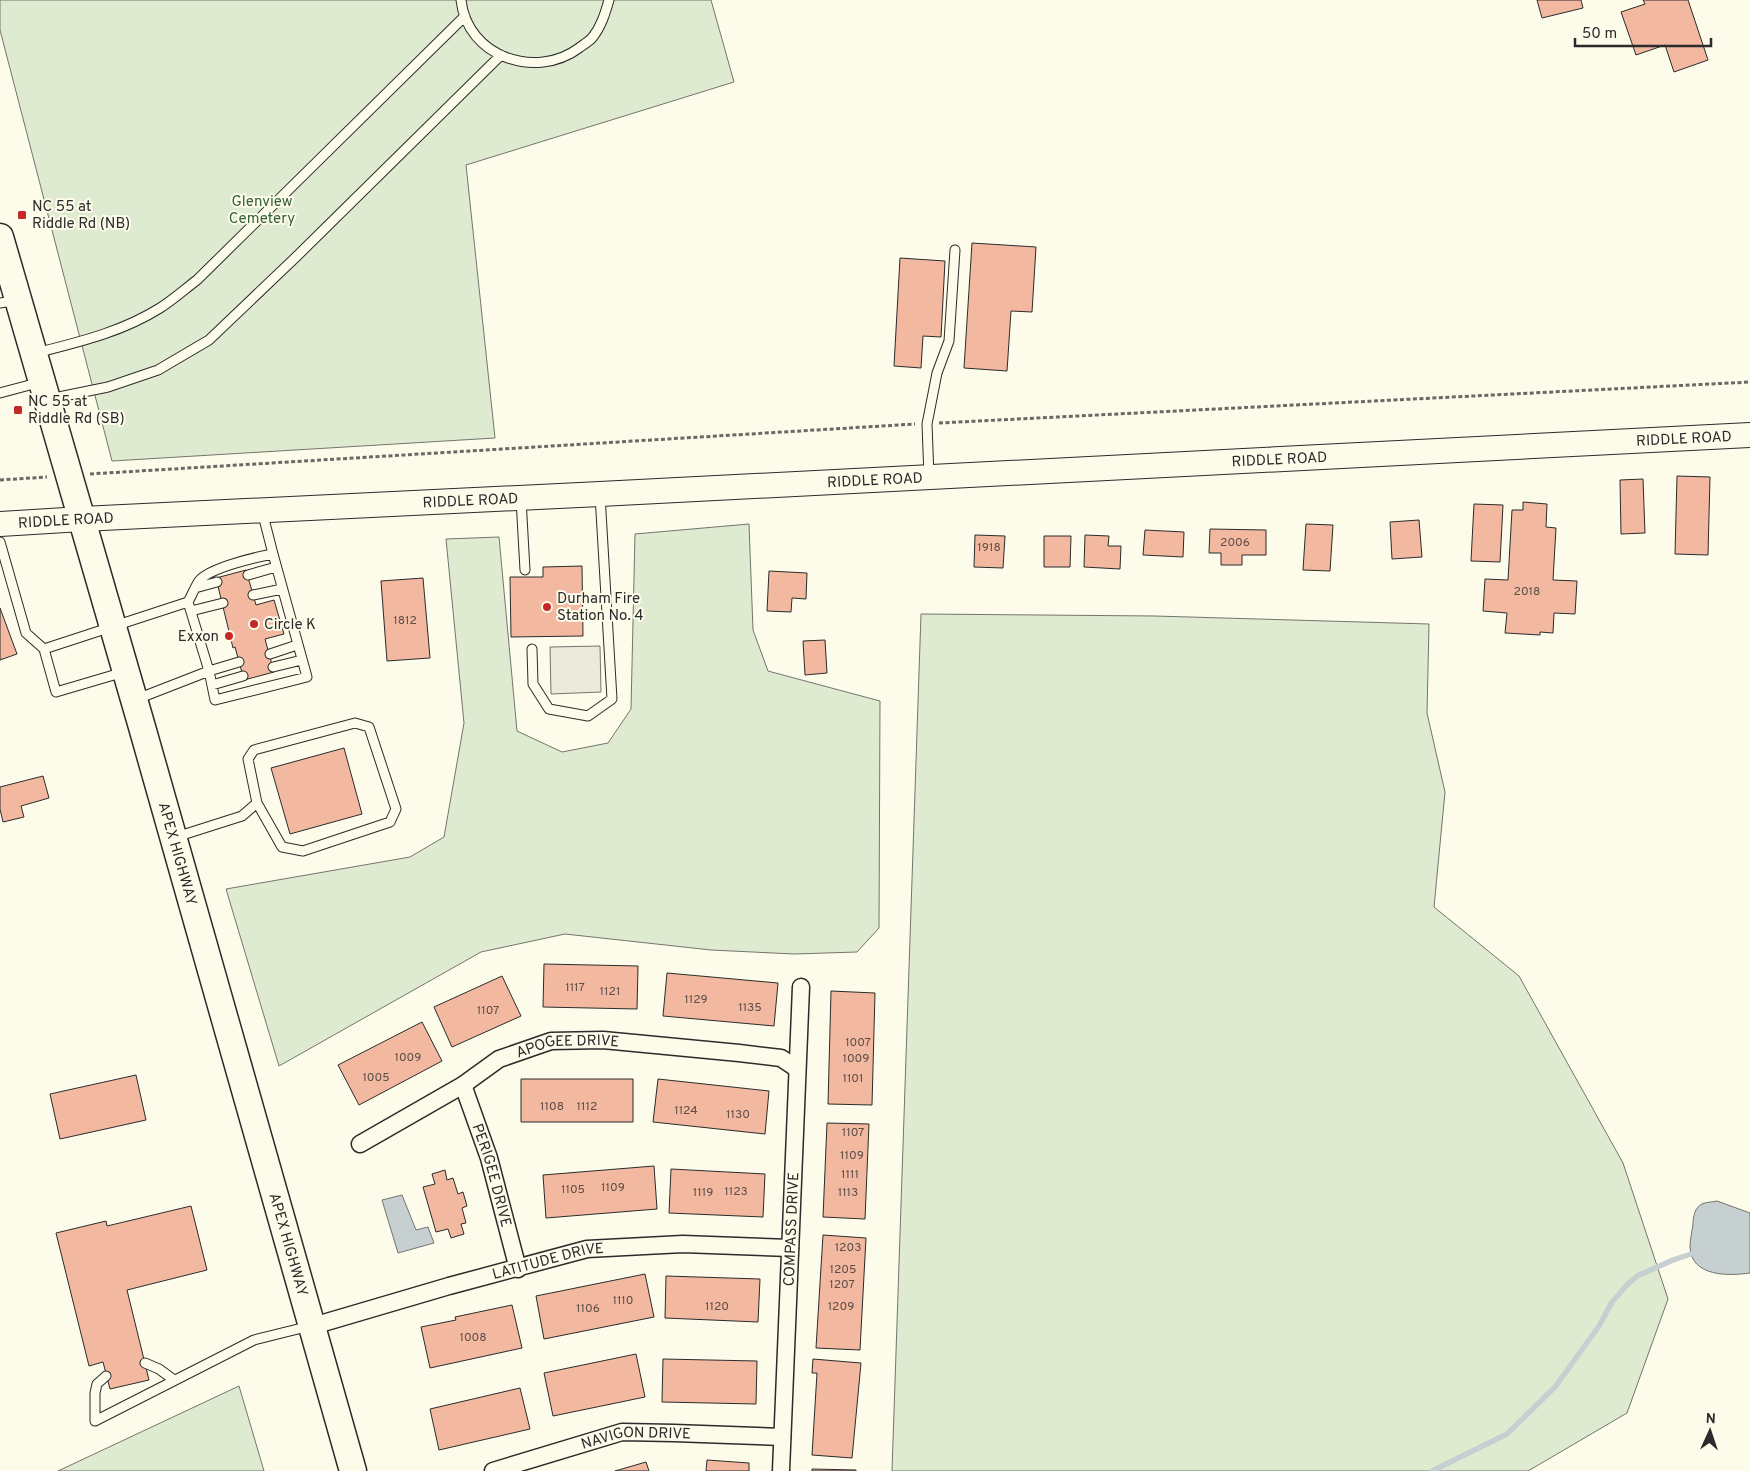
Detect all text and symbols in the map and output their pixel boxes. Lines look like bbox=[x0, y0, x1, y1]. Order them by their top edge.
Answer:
scale bar bbox=[1575, 15, 1711, 47]
text: 50 m bbox=[1582, 25, 1617, 44]
park label: Glenview Cemetery bbox=[229, 193, 295, 229]
place label: NC 55 at Riddle Rd (NB) bbox=[32, 198, 130, 234]
marker: NC 55 at Riddle Rd (NB) bbox=[16, 209, 28, 221]
place label: NC 55 at Riddle Rd (SB) bbox=[28, 393, 125, 429]
marker: NC 55 at Riddle Rd (SB) bbox=[12, 404, 24, 416]
street label: RIDDLE ROAD bbox=[1636, 428, 1732, 452]
street label: RIDDLE ROAD bbox=[1231, 449, 1328, 473]
street label: RIDDLE ROAD bbox=[827, 469, 923, 493]
street label: RIDDLE ROAD bbox=[422, 490, 519, 514]
street label: RIDDLE ROAD bbox=[18, 509, 114, 534]
house number: 2006 bbox=[1220, 535, 1250, 551]
house number: 1918 bbox=[977, 540, 1001, 556]
house number: 2018 bbox=[1514, 584, 1540, 600]
place label: Durham Fire Station No. 4 bbox=[557, 590, 644, 626]
marker: Durham Fire Station No. 4 bbox=[541, 601, 553, 613]
house number: 1812 bbox=[393, 613, 417, 629]
place label: Circle K bbox=[264, 616, 316, 635]
marker: Circle K bbox=[248, 618, 260, 630]
place label: Exxon bbox=[178, 628, 219, 647]
marker: Exxon bbox=[223, 630, 235, 642]
street label: APEX HIGHWAY bbox=[153, 800, 200, 909]
house number: 1117 bbox=[565, 980, 585, 996]
house number: 1121 bbox=[600, 984, 620, 1000]
house number: 1129 bbox=[684, 992, 708, 1008]
house number: 1135 bbox=[738, 1000, 762, 1016]
house number: 1107 bbox=[477, 1003, 499, 1019]
street label: APOGEE DRIVE bbox=[514, 1032, 620, 1063]
house number: 1007 bbox=[845, 1035, 871, 1051]
house number: 1009 bbox=[395, 1050, 421, 1066]
house number: 1009 bbox=[843, 1051, 869, 1067]
house number: 1005 bbox=[362, 1070, 390, 1086]
house number: 1101 bbox=[842, 1071, 864, 1087]
house number: 1108 bbox=[540, 1099, 564, 1115]
house number: 1112 bbox=[577, 1099, 597, 1115]
house number: 1124 bbox=[674, 1103, 698, 1119]
house number: 1130 bbox=[726, 1107, 750, 1123]
street label: PERIGEE DRIVE bbox=[467, 1121, 515, 1230]
house number: 1107 bbox=[842, 1125, 864, 1141]
house number: 1109 bbox=[840, 1148, 864, 1164]
house number: 1111 bbox=[841, 1167, 859, 1183]
street label: COMPASS DRIVE bbox=[781, 1172, 804, 1287]
house number: 1109 bbox=[601, 1180, 625, 1196]
house number: 1105 bbox=[561, 1182, 585, 1198]
house number: 1123 bbox=[724, 1184, 748, 1200]
house number: 1119 bbox=[693, 1185, 713, 1201]
house number: 1113 bbox=[838, 1185, 858, 1201]
street label: APEX HIGHWAY bbox=[264, 1191, 311, 1299]
street label: LATITUDE DRIVE bbox=[490, 1240, 604, 1285]
house number: 1203 bbox=[835, 1240, 861, 1256]
house number: 1205 bbox=[830, 1262, 856, 1278]
house number: 1207 bbox=[829, 1277, 855, 1293]
house number: 1110 bbox=[612, 1293, 634, 1309]
house number: 1120 bbox=[705, 1299, 729, 1315]
house number: 1209 bbox=[828, 1299, 854, 1315]
house number: 1106 bbox=[576, 1301, 600, 1317]
house number: 1008 bbox=[459, 1330, 487, 1346]
north arrow bbox=[1685, 1406, 1735, 1456]
text: N bbox=[1705, 1411, 1716, 1428]
street label: NAVIGON DRIVE bbox=[579, 1424, 691, 1455]

